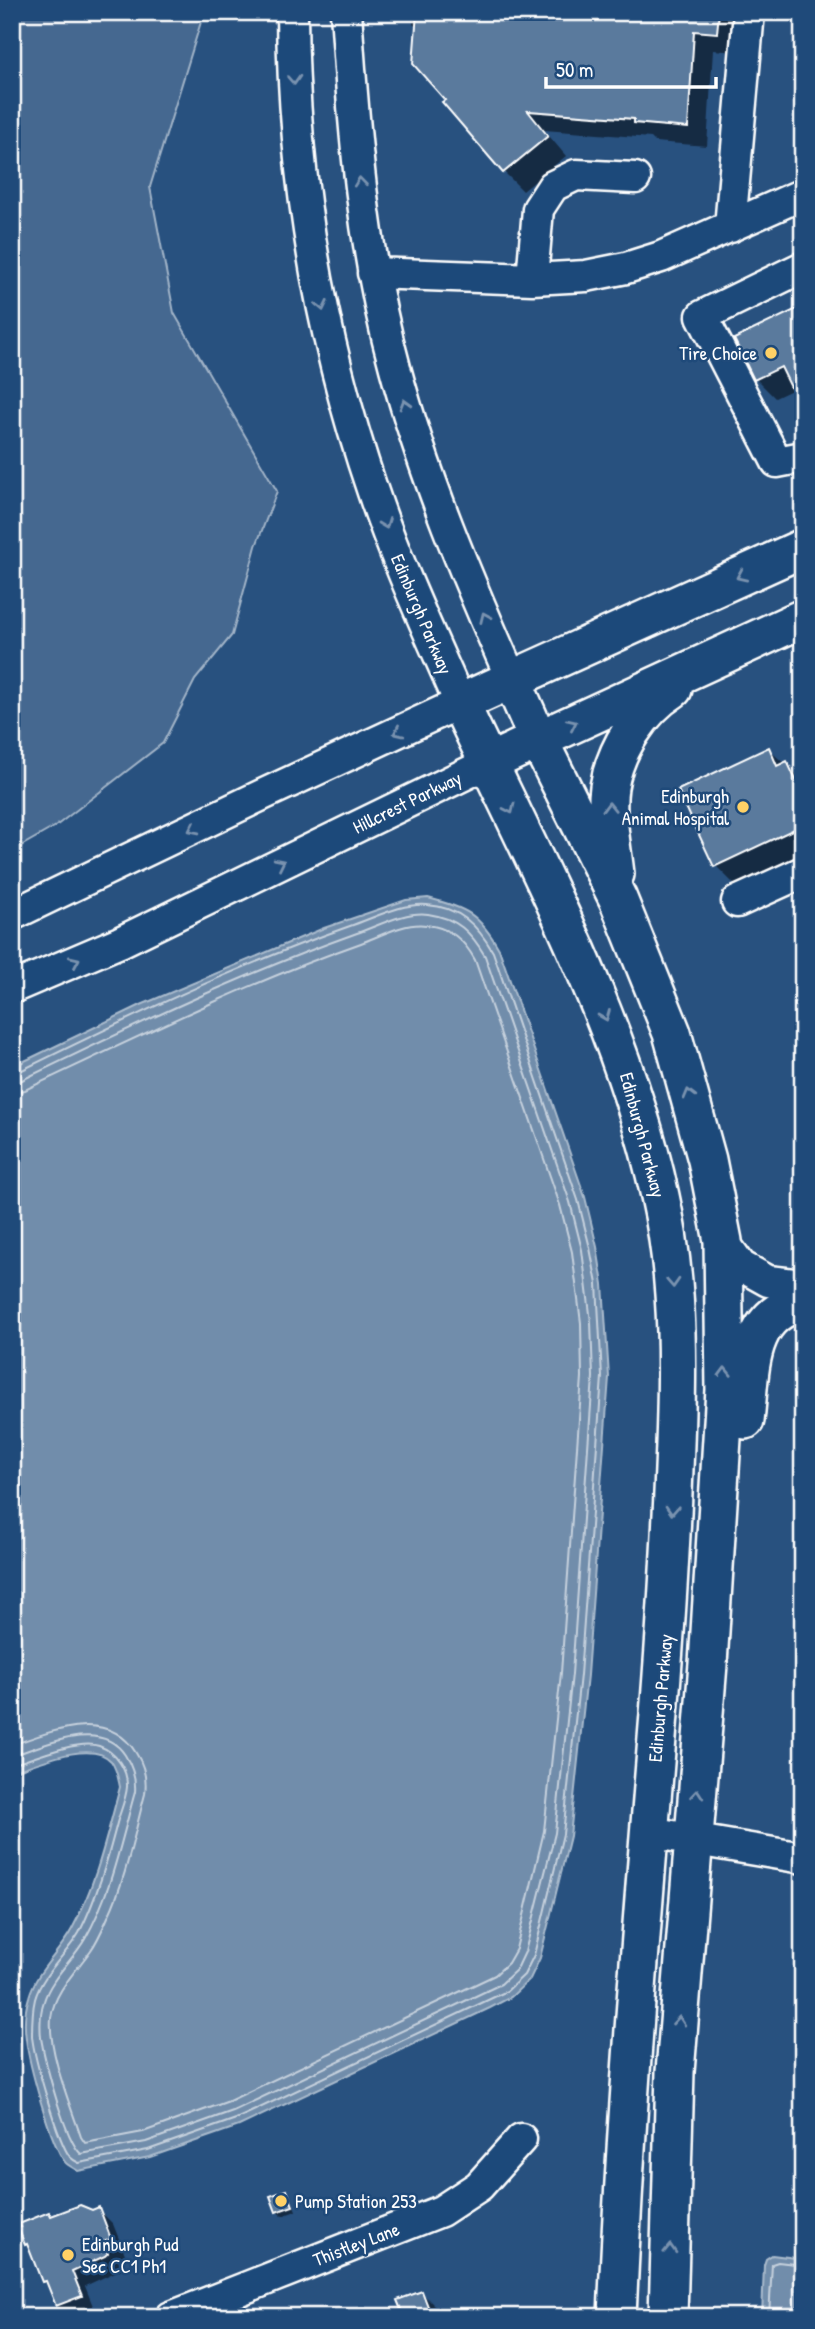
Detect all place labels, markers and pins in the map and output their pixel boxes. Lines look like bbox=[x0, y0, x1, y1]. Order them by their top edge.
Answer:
place label: Tire Choice bbox=[679, 340, 757, 366]
marker: Tire Choice bbox=[763, 345, 779, 361]
place label: Edinburgh Animal Hospital bbox=[622, 783, 730, 831]
marker: Edinburgh Animal Hospital bbox=[735, 799, 751, 815]
place label: Pump Station 253 bbox=[295, 2188, 417, 2214]
marker: Pump Station 253 bbox=[273, 2193, 289, 2209]
place label: Edinburgh Pud Sec CC1 Ph1 bbox=[82, 2231, 179, 2279]
marker: Edinburgh Pud Sec CC1 Ph1 bbox=[60, 2247, 76, 2263]

